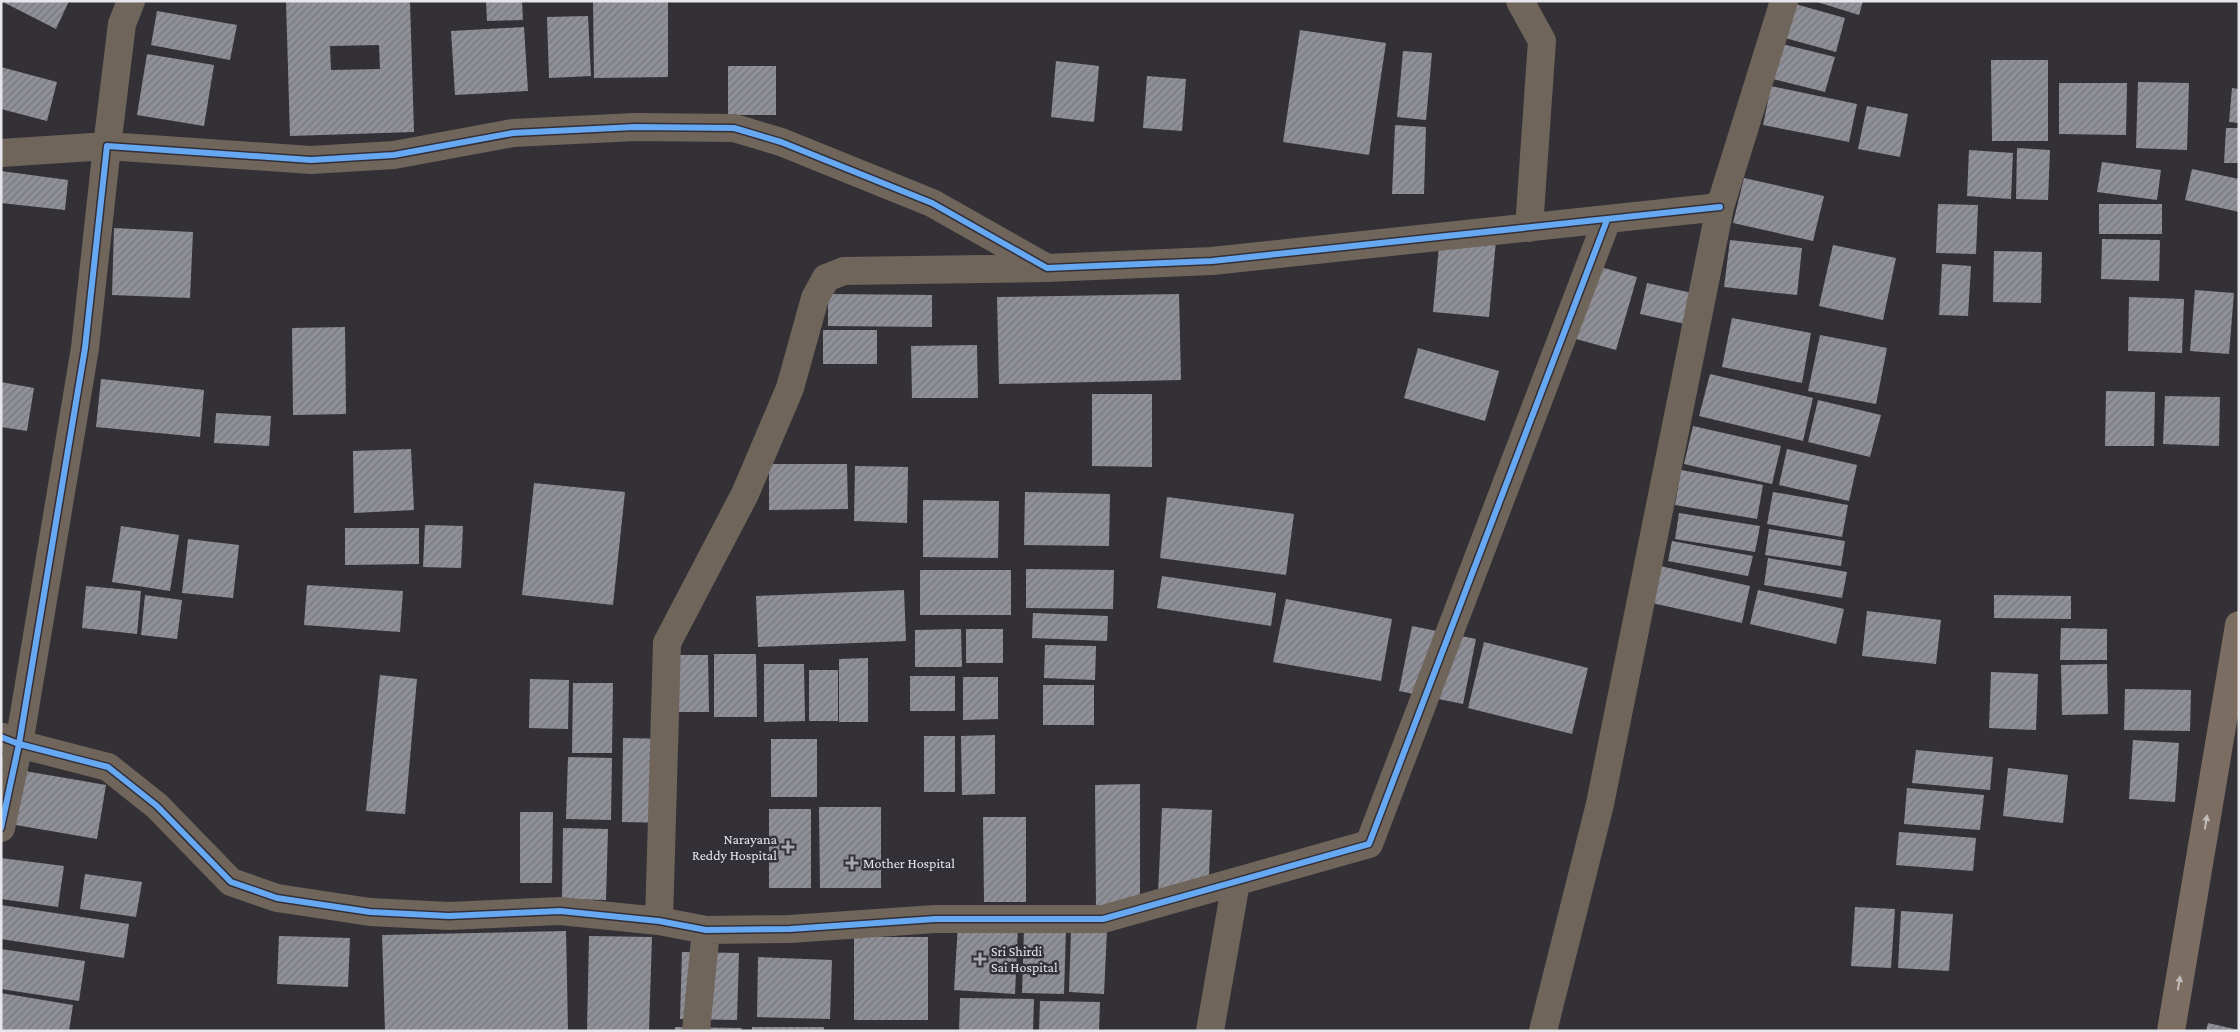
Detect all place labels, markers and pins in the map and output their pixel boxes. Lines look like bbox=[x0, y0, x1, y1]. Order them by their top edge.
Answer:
place label: Narayana Reddy Hospital bbox=[692, 831, 778, 863]
marker: Narayana Reddy Hospital bbox=[781, 840, 795, 854]
place label: Mother Hospital bbox=[863, 855, 955, 871]
marker: Mother Hospital bbox=[845, 856, 859, 870]
place label: Sri Shirdi Sai Hospital bbox=[991, 943, 1058, 975]
marker: Sri Shirdi Sai Hospital bbox=[973, 952, 987, 966]

